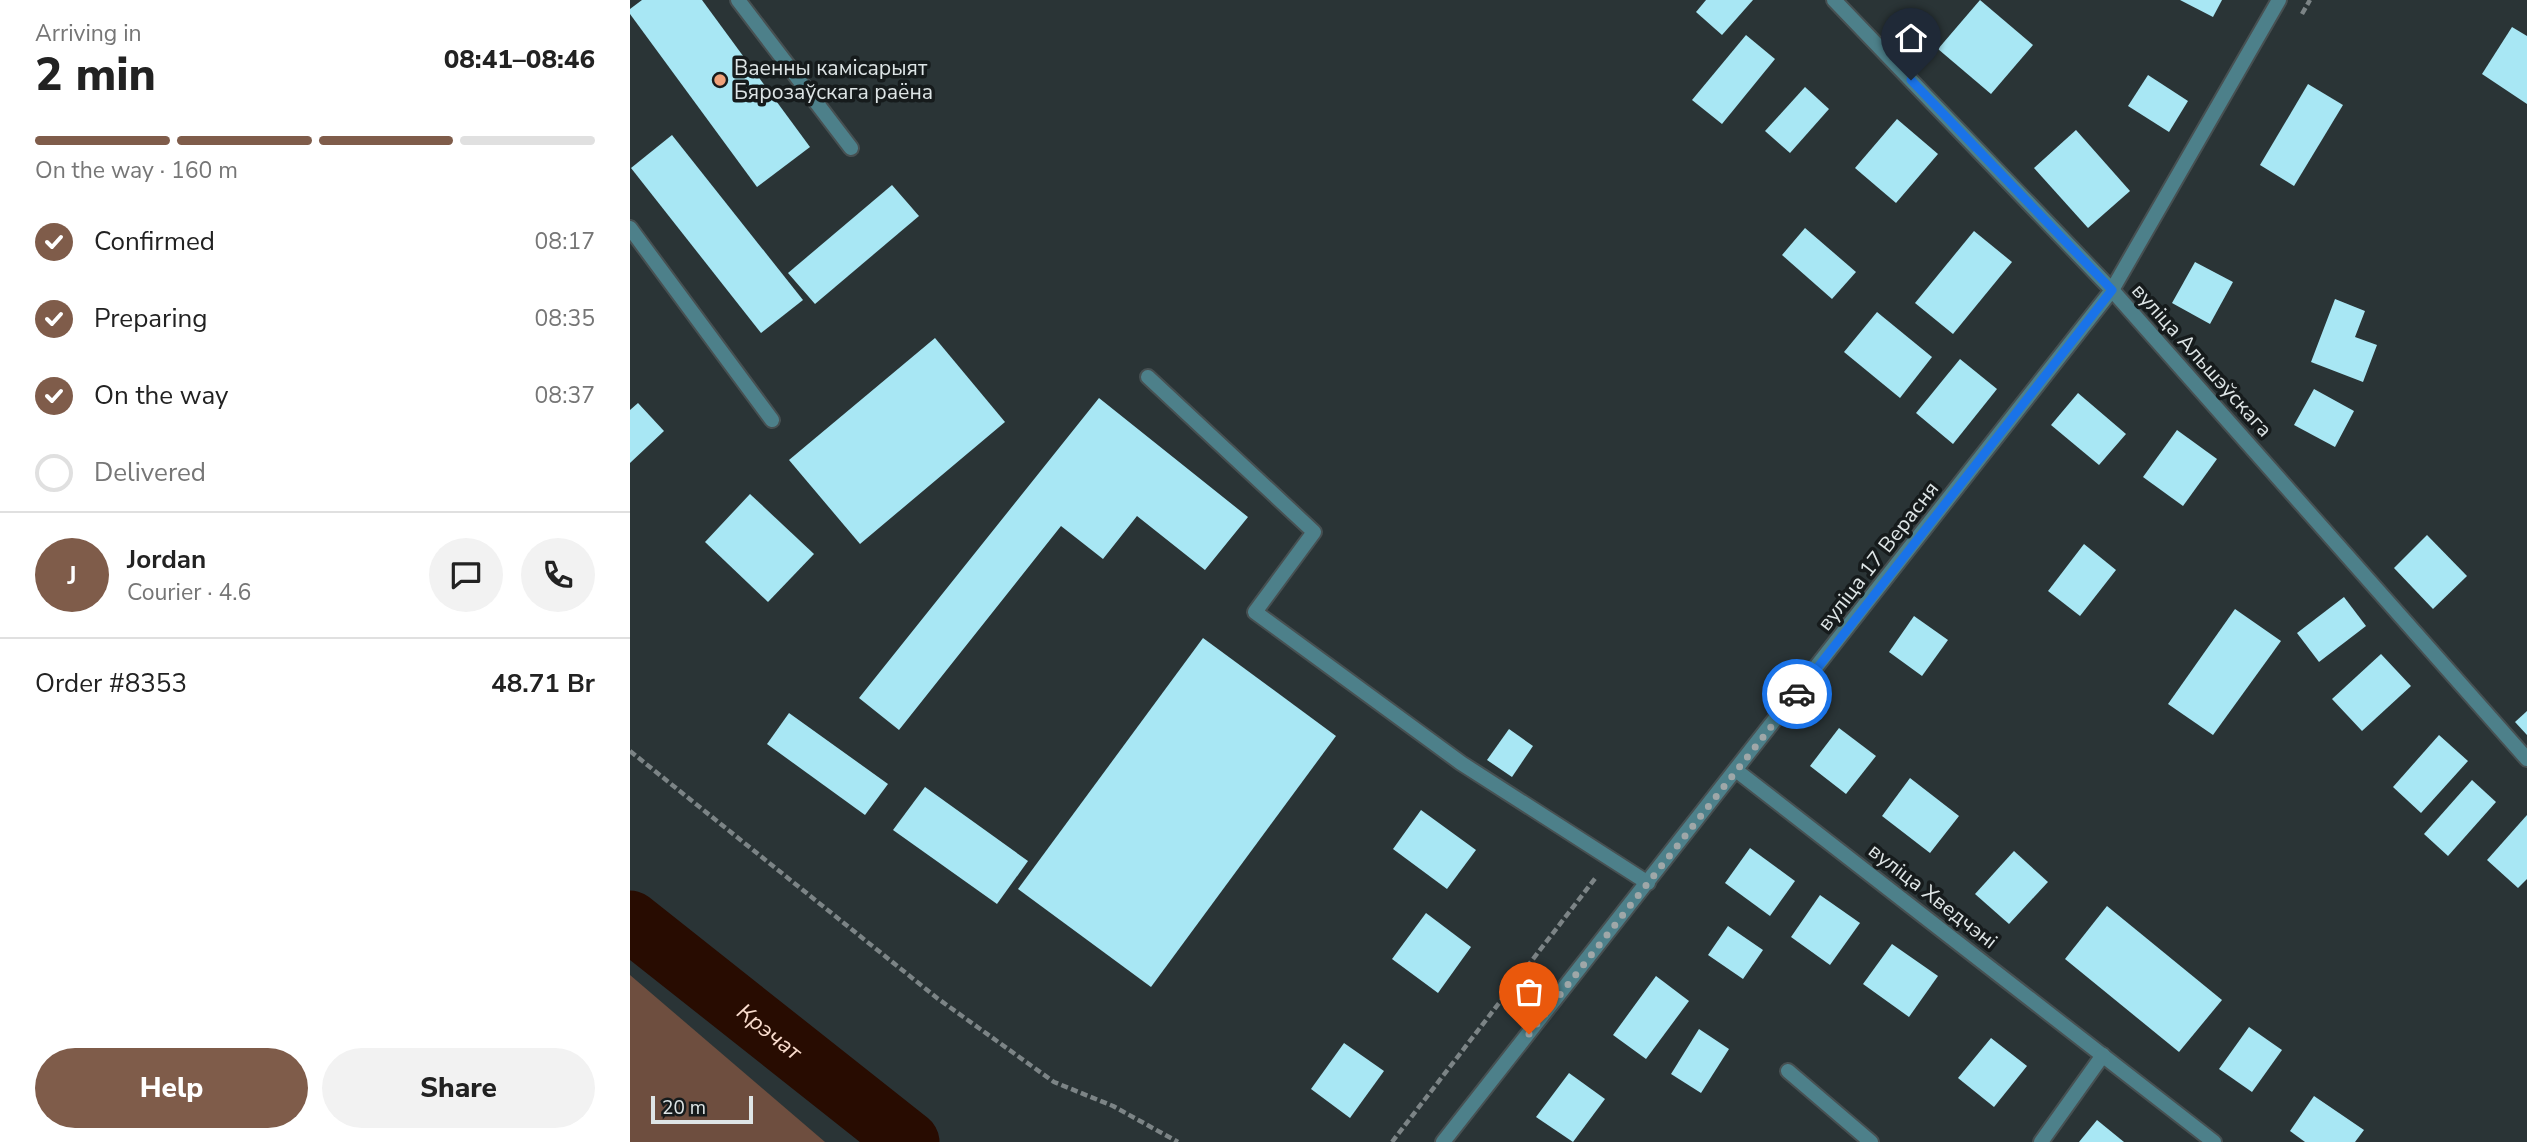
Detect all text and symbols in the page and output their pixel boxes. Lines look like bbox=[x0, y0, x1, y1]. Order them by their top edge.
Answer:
pin bbox=[1881, 8, 1941, 80]
text: Arriving in bbox=[35, 18, 142, 49]
icon: home bbox=[1892, 19, 1930, 57]
text: 08:41–08:46 bbox=[444, 42, 595, 77]
text: 2 min bbox=[35, 43, 156, 106]
place label: Ваенны камісарыят Бярозаўскага раёна bbox=[734, 54, 933, 106]
marker: Ваенны камісарыят Бярозаўскага раёна bbox=[712, 72, 728, 88]
text: On the way · 160 m bbox=[35, 155, 238, 186]
icon: check bbox=[35, 223, 73, 261]
text: Confirmed bbox=[94, 224, 215, 259]
text: 08:17 bbox=[535, 226, 595, 257]
street label: вуліца Альшэўскага bbox=[2126, 277, 2278, 443]
icon: check bbox=[35, 300, 73, 338]
text: Preparing bbox=[94, 301, 207, 336]
text: 08:35 bbox=[535, 303, 595, 334]
icon: check bbox=[35, 377, 73, 415]
text: On the way bbox=[94, 378, 228, 413]
text: 08:37 bbox=[535, 380, 595, 411]
text: Delivered bbox=[94, 455, 206, 490]
street label: вуліца 17 Верасня bbox=[1811, 476, 1945, 636]
button: chat bbox=[429, 538, 503, 612]
button: phone bbox=[521, 538, 595, 612]
text: Jordan bbox=[127, 542, 206, 577]
text: J bbox=[67, 558, 77, 593]
text: Courier · 4.6 bbox=[127, 577, 251, 608]
courier bbox=[1762, 659, 1832, 729]
text: Order #8353 bbox=[35, 666, 187, 701]
text: 48.71 Br bbox=[491, 666, 595, 701]
icon: car bbox=[1778, 675, 1816, 713]
street label: вуліца Хведчэні bbox=[1863, 837, 2003, 955]
pin bbox=[1499, 962, 1559, 1034]
icon: bag bbox=[1510, 973, 1548, 1011]
water label: Крэчат bbox=[731, 996, 809, 1067]
button: Help bbox=[35, 1048, 308, 1128]
button: Share bbox=[322, 1048, 595, 1128]
scale bar bbox=[651, 1093, 752, 1125]
text: 20 m bbox=[662, 1095, 706, 1121]

